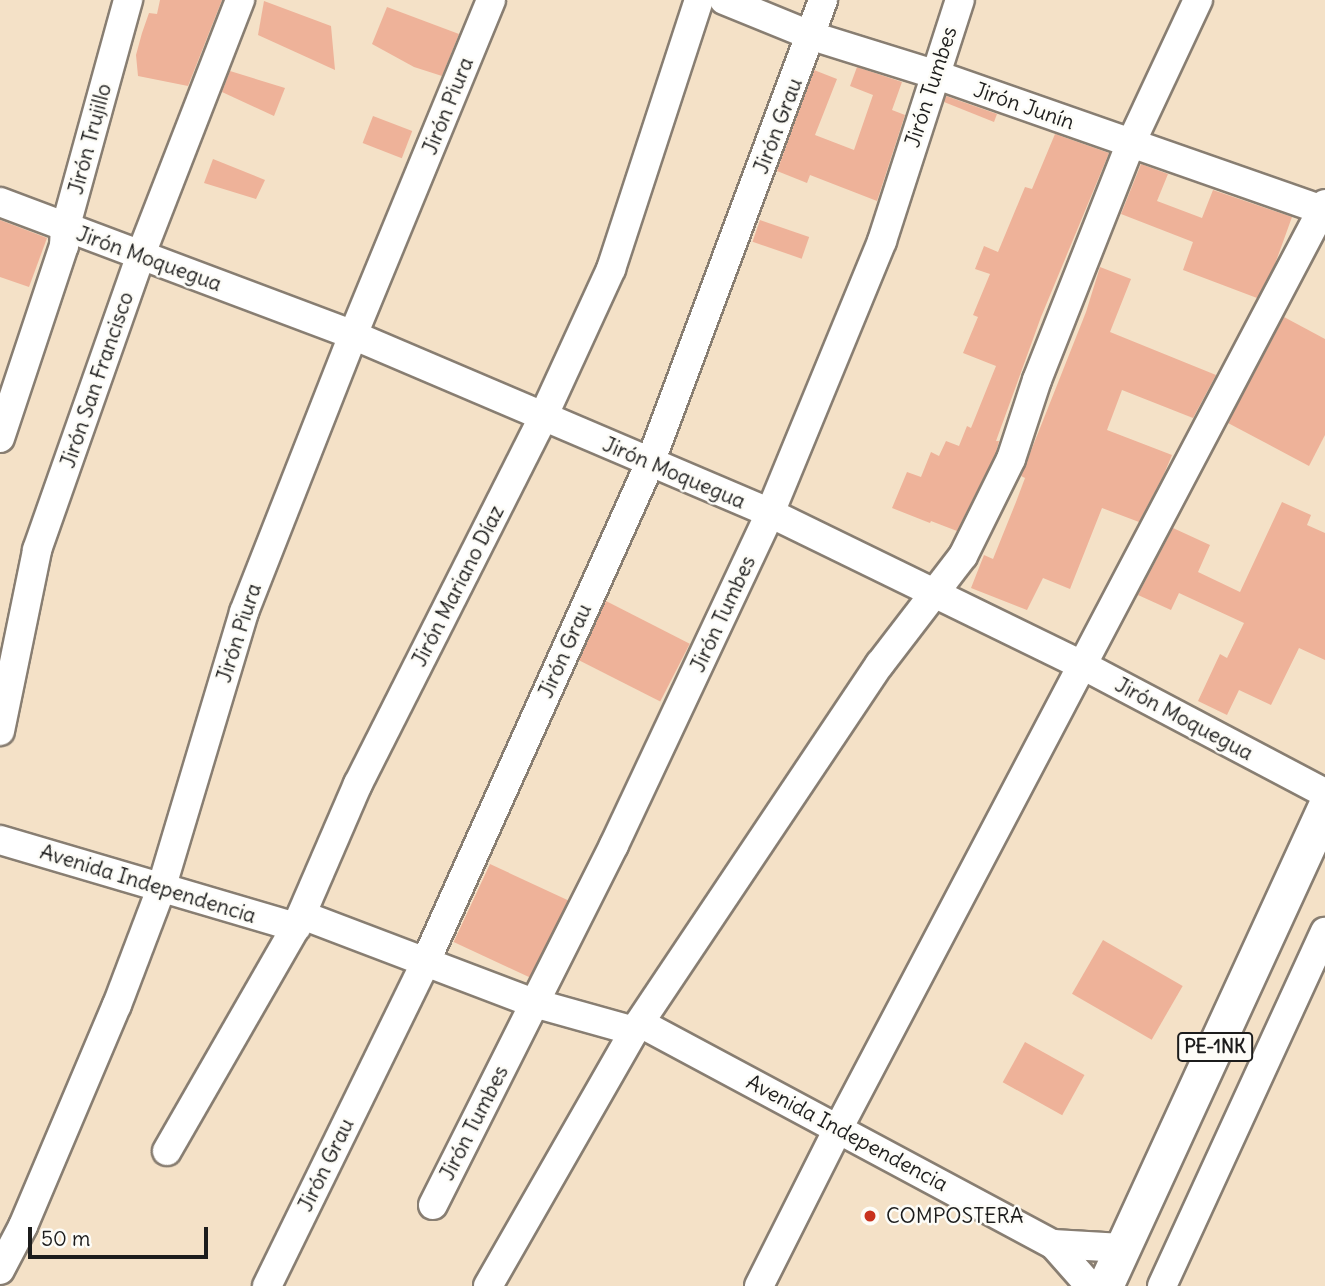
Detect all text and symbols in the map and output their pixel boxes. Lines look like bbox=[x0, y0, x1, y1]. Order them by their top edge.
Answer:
street label: Jirón Tumbes bbox=[900, 23, 962, 151]
street label: Jirón Piura bbox=[417, 54, 479, 158]
street label: Jirón Grau bbox=[748, 75, 808, 177]
street label: Jirón Junín bbox=[970, 77, 1078, 135]
street label: Jirón Trujillo bbox=[63, 81, 117, 197]
street label: Jirón Moquegua bbox=[73, 221, 225, 297]
street label: Jirón San Francisco bbox=[55, 289, 139, 471]
street label: Jirón Moquegua bbox=[599, 432, 749, 514]
street label: Jirón Mariano Díaz bbox=[406, 501, 510, 671]
street label: Jirón Tumbes bbox=[685, 552, 761, 676]
street label: Jirón Piura bbox=[211, 580, 267, 686]
street label: Jirón Grau bbox=[533, 600, 597, 702]
street label: Jirón Moquegua bbox=[1111, 672, 1257, 766]
street label: Avenida Independencia bbox=[37, 839, 259, 929]
road number: PE-1NK bbox=[1176, 1032, 1254, 1063]
street label: Jirón Tumbes bbox=[434, 1061, 514, 1185]
street label: Avenida Independencia bbox=[742, 1069, 952, 1197]
street label: Jirón Grau bbox=[293, 1114, 359, 1216]
place label: COMPOSTERA bbox=[886, 1203, 1023, 1229]
marker: COMPOSTERA bbox=[860, 1206, 880, 1226]
scale bar bbox=[32, 1212, 212, 1256]
text: 50 m bbox=[41, 1225, 90, 1252]

